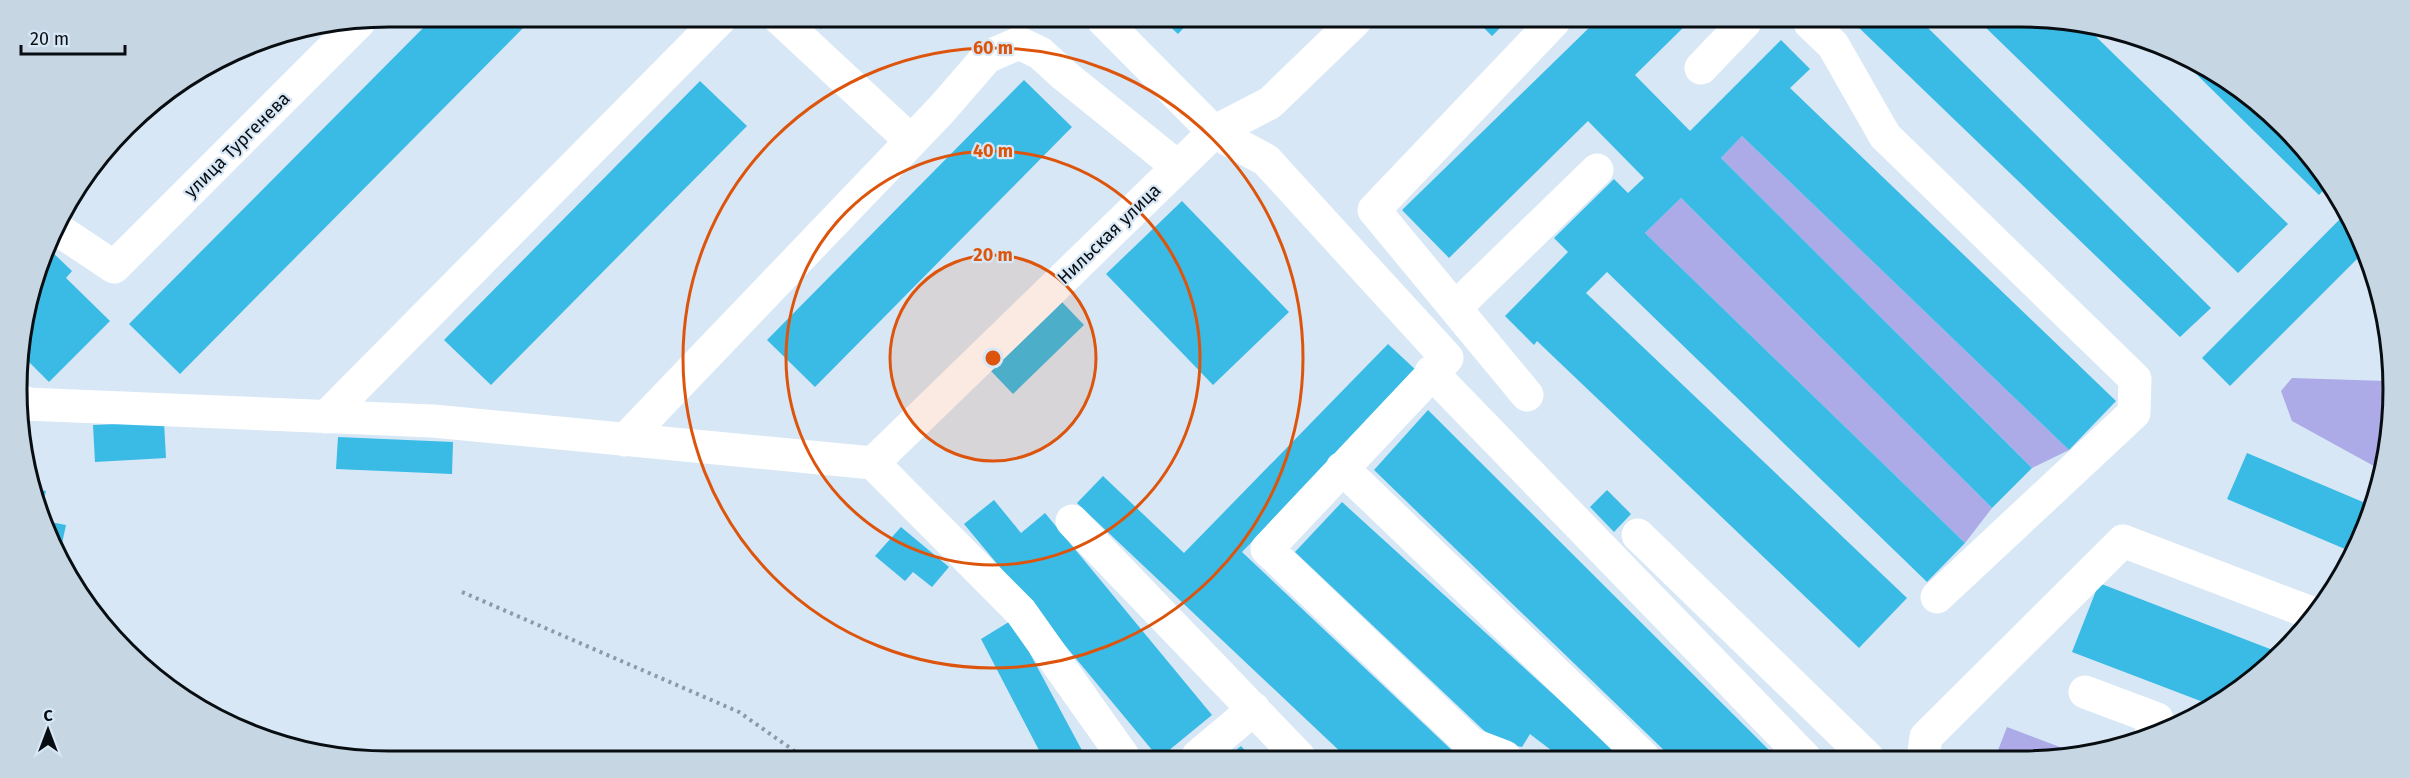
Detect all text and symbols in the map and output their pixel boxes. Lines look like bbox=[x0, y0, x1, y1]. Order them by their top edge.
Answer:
scale bar bbox=[21, 18, 124, 56]
text: 20 m bbox=[30, 28, 69, 50]
text: 60 m bbox=[973, 37, 1013, 59]
street label: улица Тургенева bbox=[180, 88, 294, 202]
text: 40 m bbox=[973, 140, 1013, 162]
street label: Нильская улица bbox=[1053, 179, 1165, 289]
text: 20 m bbox=[973, 244, 1013, 266]
centre of rings bbox=[983, 348, 1003, 368]
north arrow bbox=[18, 700, 78, 760]
text: С bbox=[43, 706, 53, 725]

